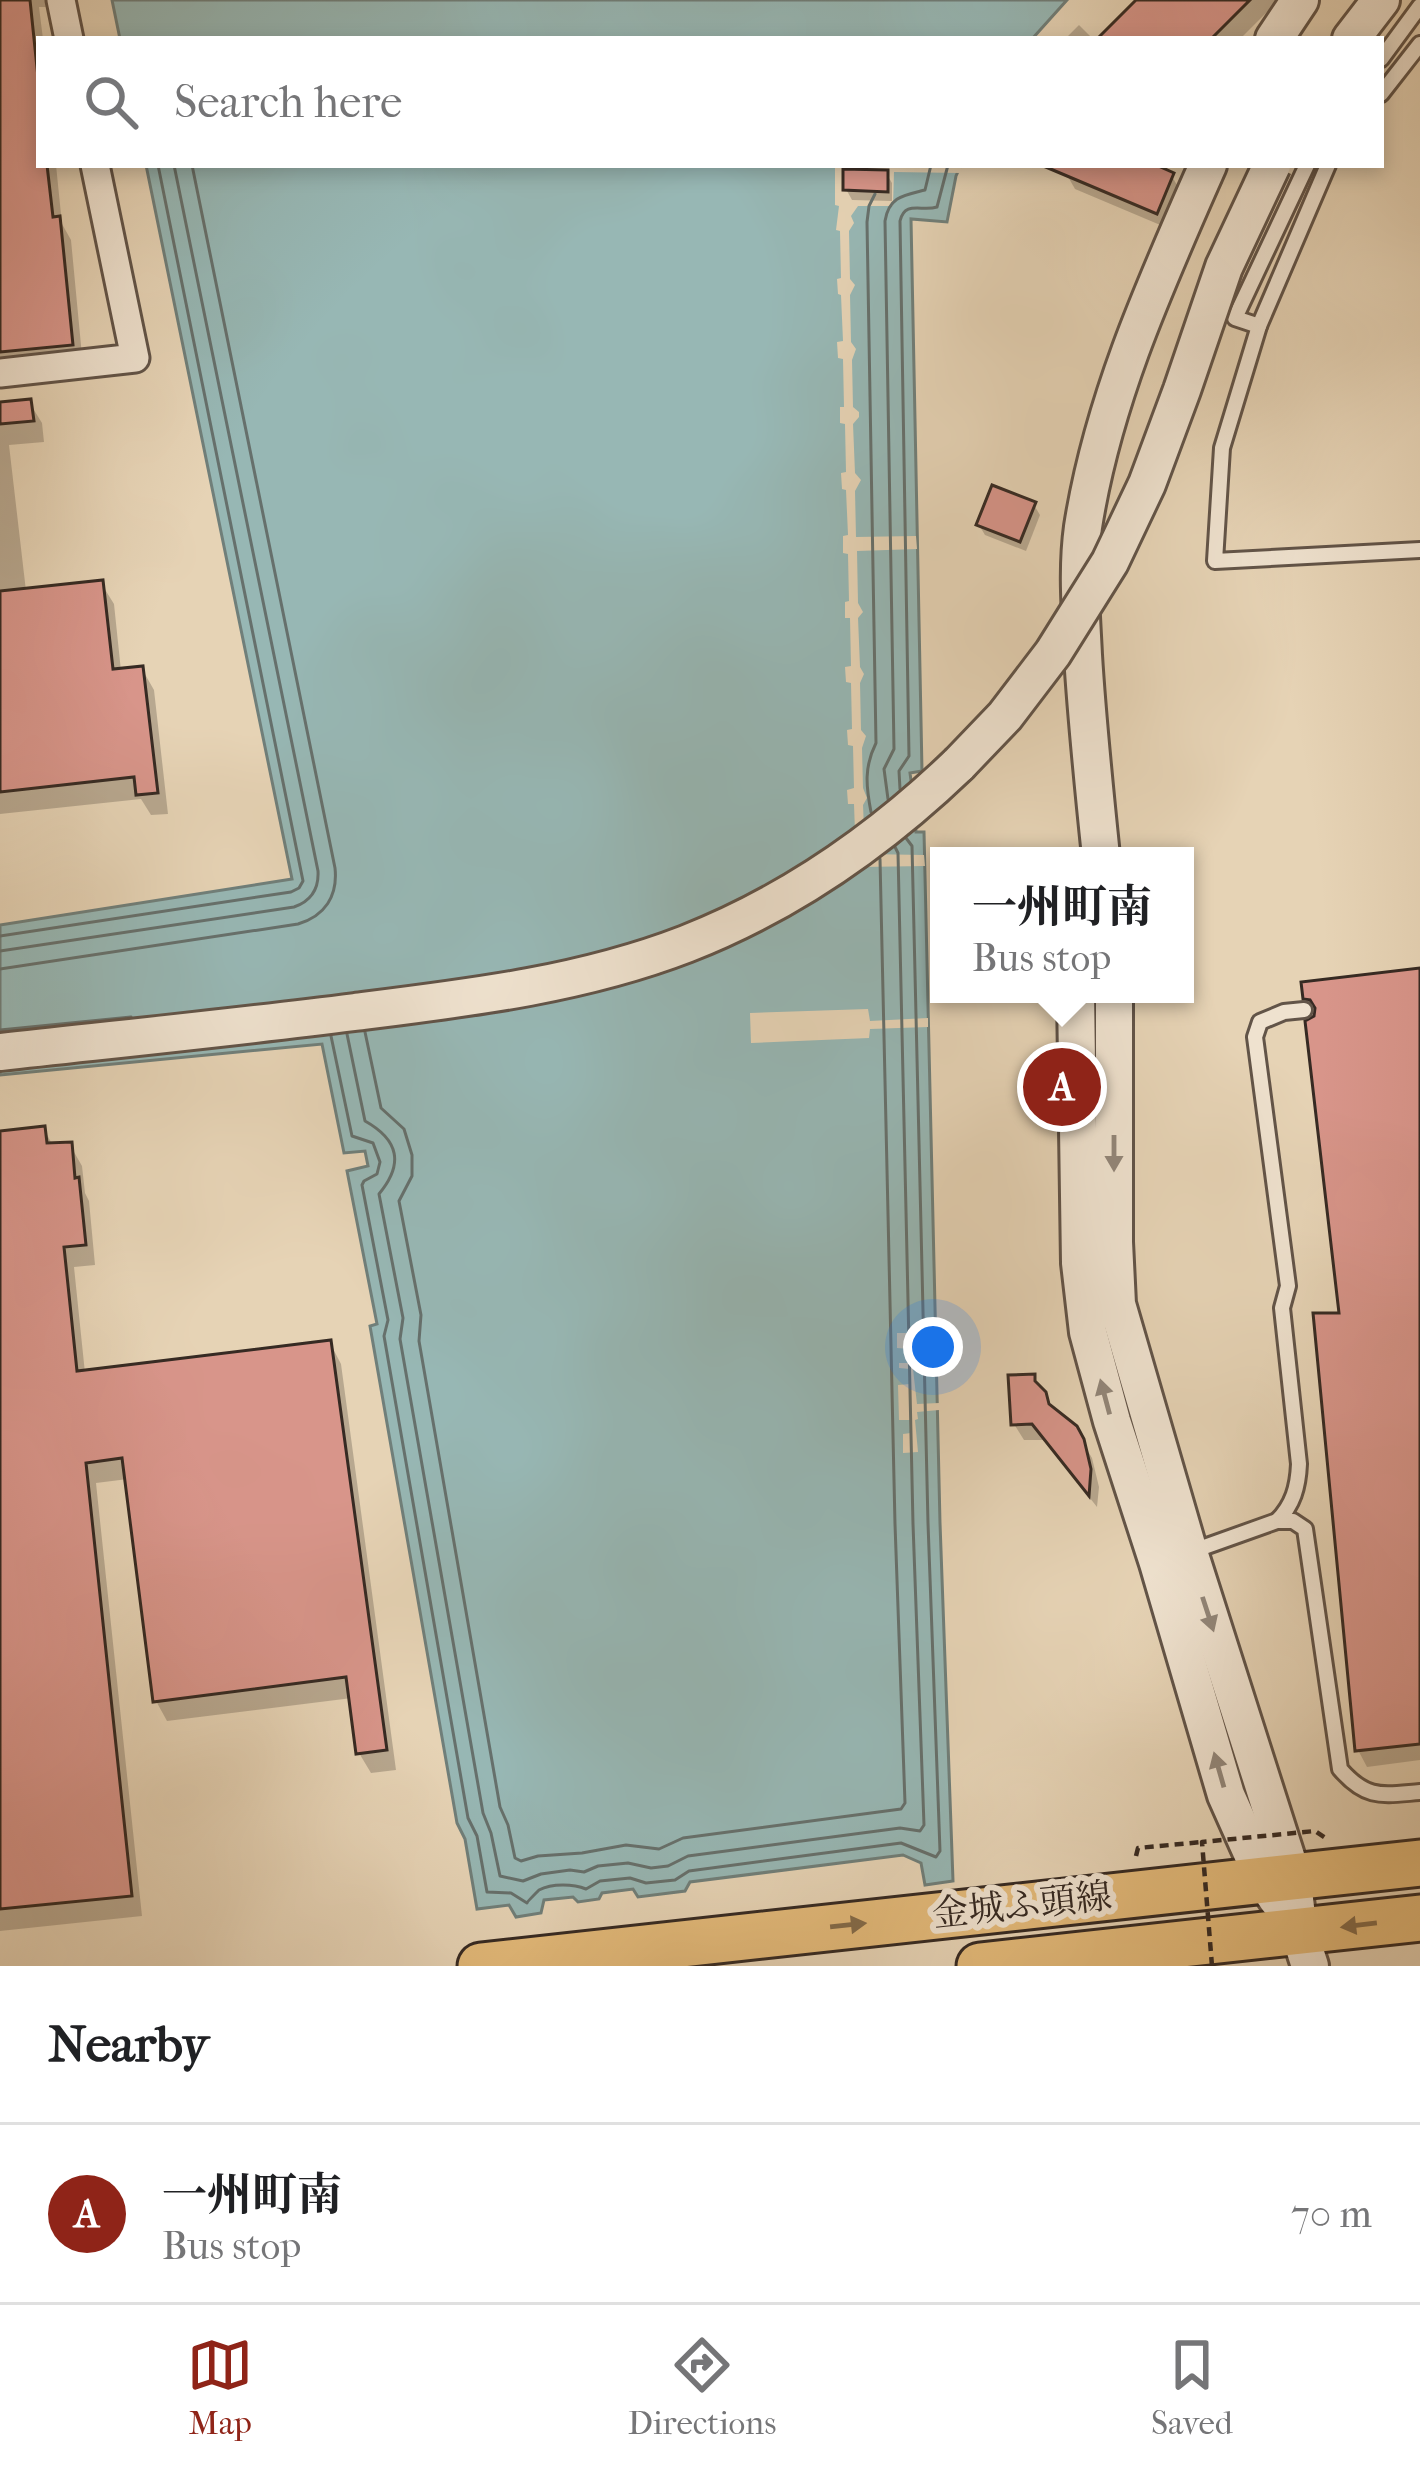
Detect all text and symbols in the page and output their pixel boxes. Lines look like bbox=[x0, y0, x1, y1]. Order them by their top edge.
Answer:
search box bbox=[36, 36, 1384, 168]
icon: search bbox=[78, 69, 144, 135]
text: Search here bbox=[174, 76, 402, 129]
popup bbox=[930, 847, 1194, 1003]
text: 一州町南 bbox=[972, 881, 1152, 934]
text: Bus stop bbox=[972, 935, 1111, 981]
pin: A bbox=[1023, 1042, 1101, 1132]
one-way arrow bbox=[1104, 1135, 1124, 1173]
your location bbox=[903, 1317, 963, 1377]
one-way arrow bbox=[1095, 1378, 1114, 1415]
one-way arrow bbox=[1200, 1596, 1219, 1633]
one-way arrow bbox=[1209, 1751, 1227, 1788]
street label: 金城ふ頭線 bbox=[930, 1875, 1114, 1935]
one-way arrow bbox=[830, 1915, 867, 1934]
one-way arrow bbox=[1340, 1916, 1378, 1935]
text: Nearby bbox=[48, 2014, 209, 2074]
text: 一州町南 bbox=[162, 2169, 342, 2222]
text: A bbox=[74, 2191, 100, 2237]
text: 70 m bbox=[1291, 2191, 1372, 2237]
text: Bus stop bbox=[162, 2223, 301, 2269]
tab: Map bbox=[187, 2332, 253, 2443]
tab: Directions bbox=[628, 2332, 776, 2443]
tab: Saved bbox=[1151, 2332, 1233, 2443]

